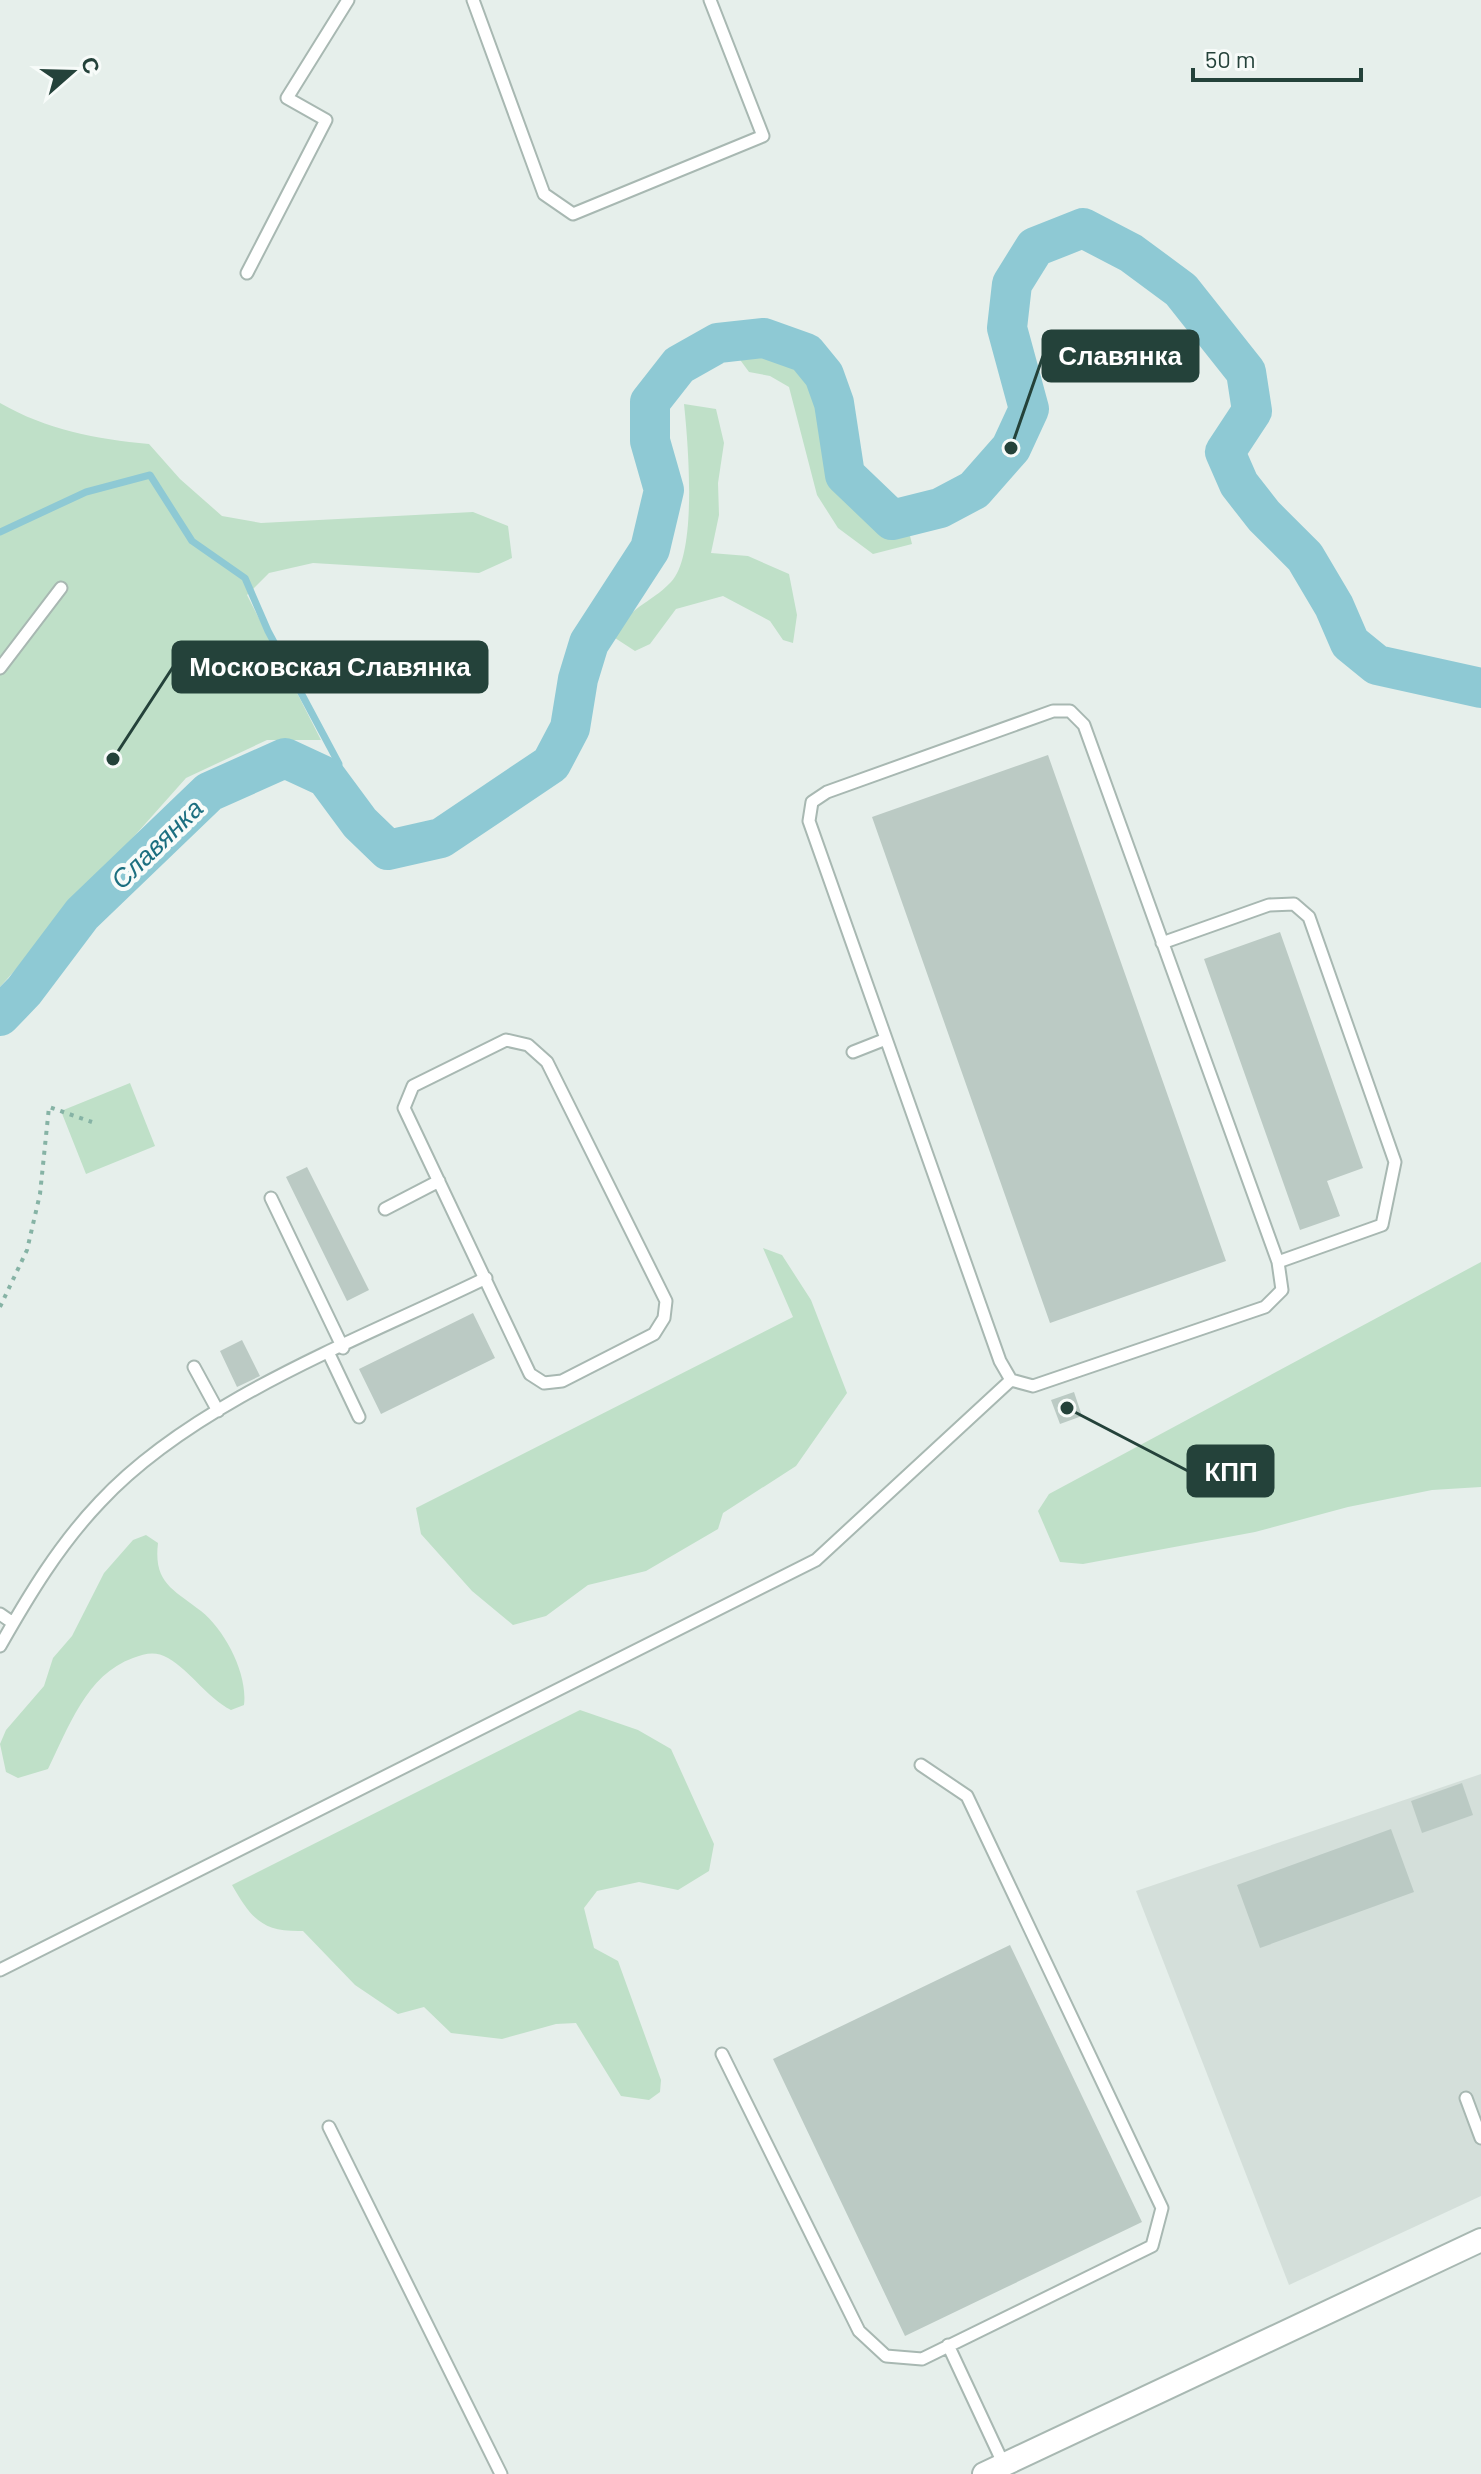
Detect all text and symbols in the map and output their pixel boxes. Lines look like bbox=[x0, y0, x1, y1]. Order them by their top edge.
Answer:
north arrow bbox=[32, 32, 112, 112]
scale bar bbox=[1193, 32, 1361, 82]
text: 50 m bbox=[1205, 44, 1256, 73]
text: С bbox=[77, 53, 107, 77]
callout: Славянка bbox=[1043, 331, 1198, 381]
text: Славянка bbox=[1058, 339, 1182, 370]
callout: Московская Славянка bbox=[173, 642, 487, 692]
text: Московская Славянка bbox=[189, 650, 471, 681]
water label: Славянка bbox=[104, 792, 208, 894]
callout: КПП bbox=[1188, 1446, 1273, 1496]
text: КПП bbox=[1204, 1455, 1258, 1486]

